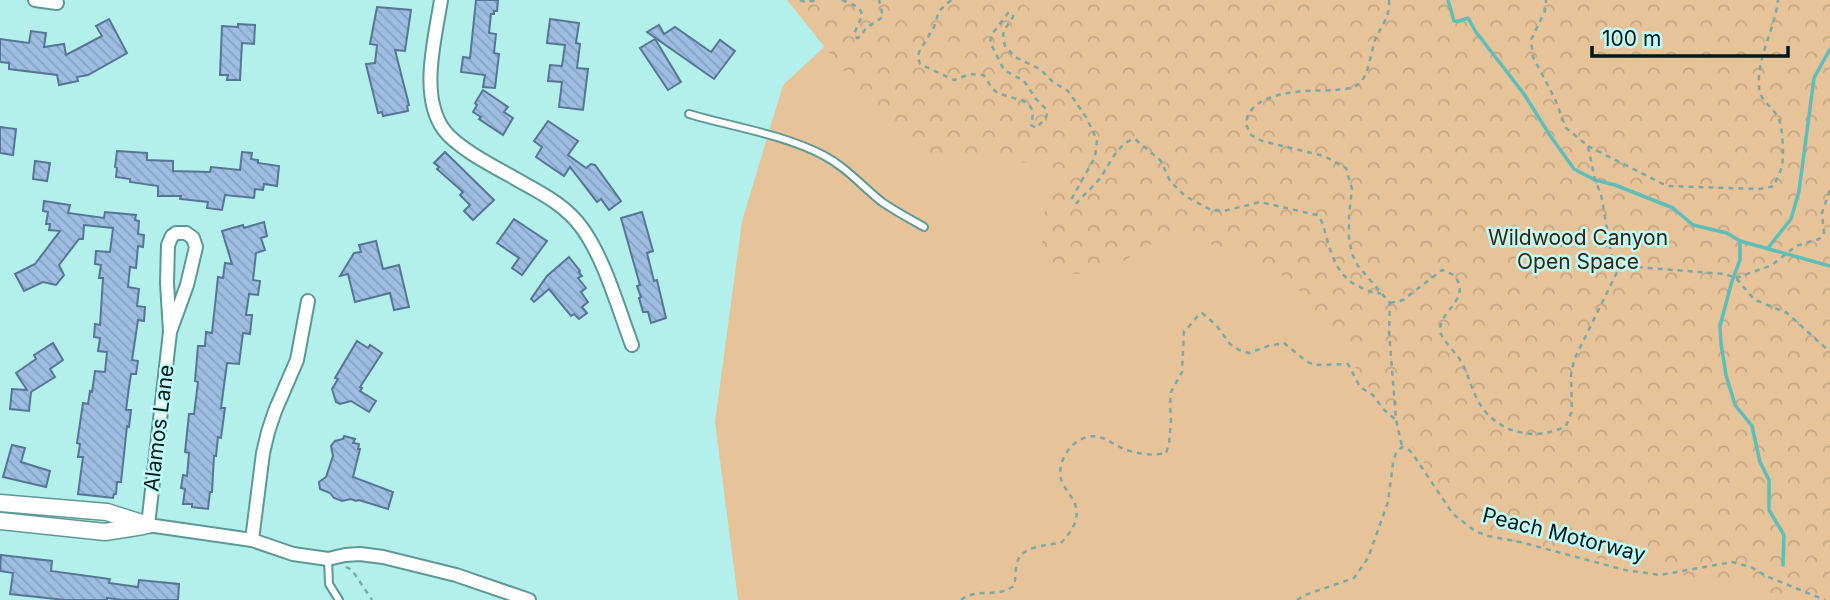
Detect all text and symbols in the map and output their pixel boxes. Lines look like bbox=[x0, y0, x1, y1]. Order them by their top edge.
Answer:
scale bar bbox=[1592, 14, 1788, 58]
text: 100 m bbox=[1602, 26, 1661, 51]
park label: Wildwood Canyon Open Space bbox=[1488, 225, 1668, 274]
street label: Alamos Lane bbox=[138, 363, 179, 493]
street label: Peach Motorway bbox=[1480, 502, 1648, 567]

